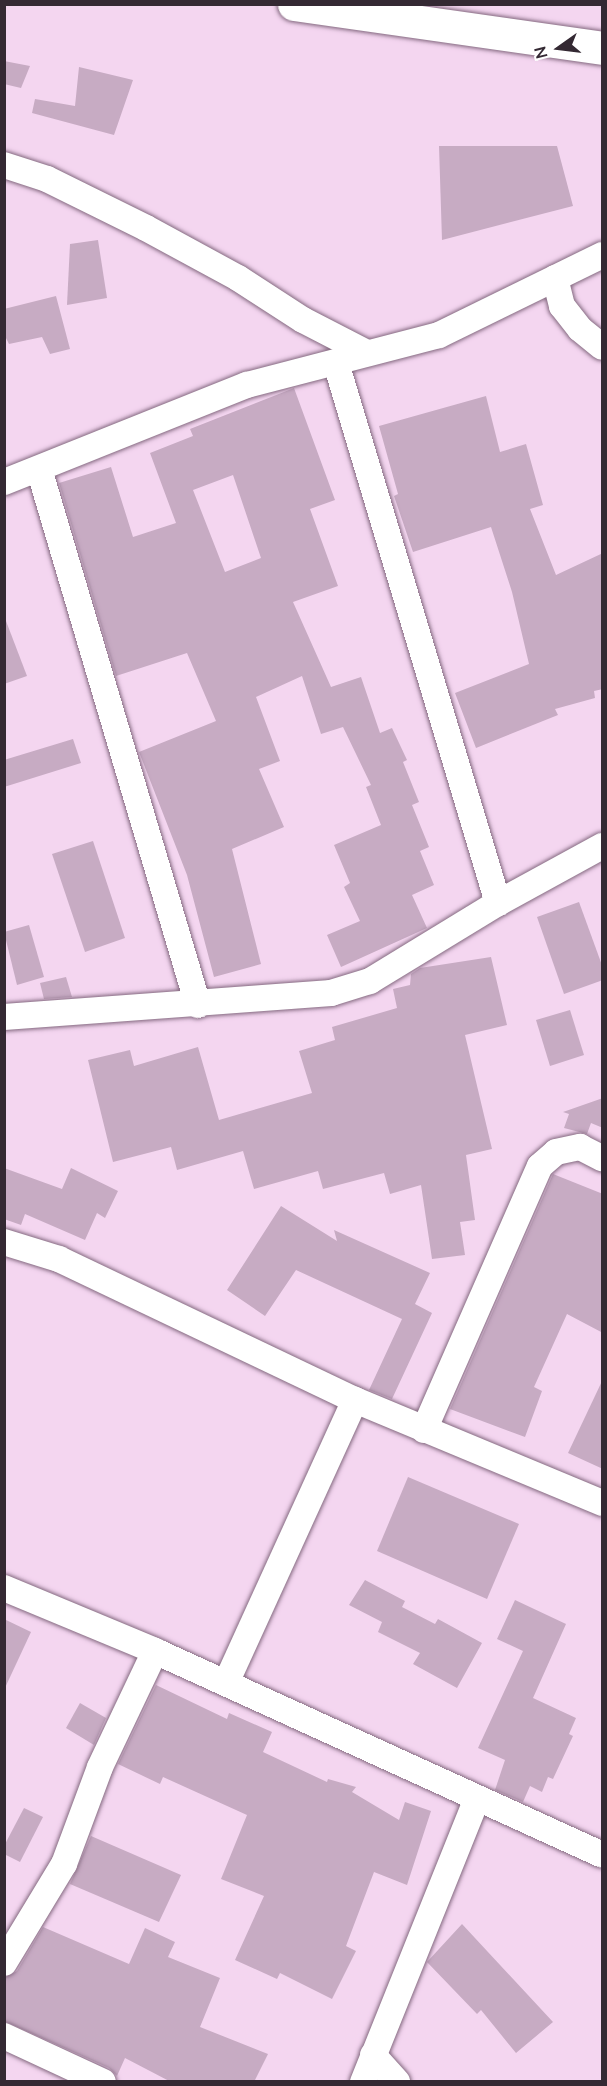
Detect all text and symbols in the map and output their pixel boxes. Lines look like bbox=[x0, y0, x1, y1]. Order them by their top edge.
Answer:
north arrow bbox=[529, 18, 589, 78]
text: N bbox=[529, 44, 554, 61]

